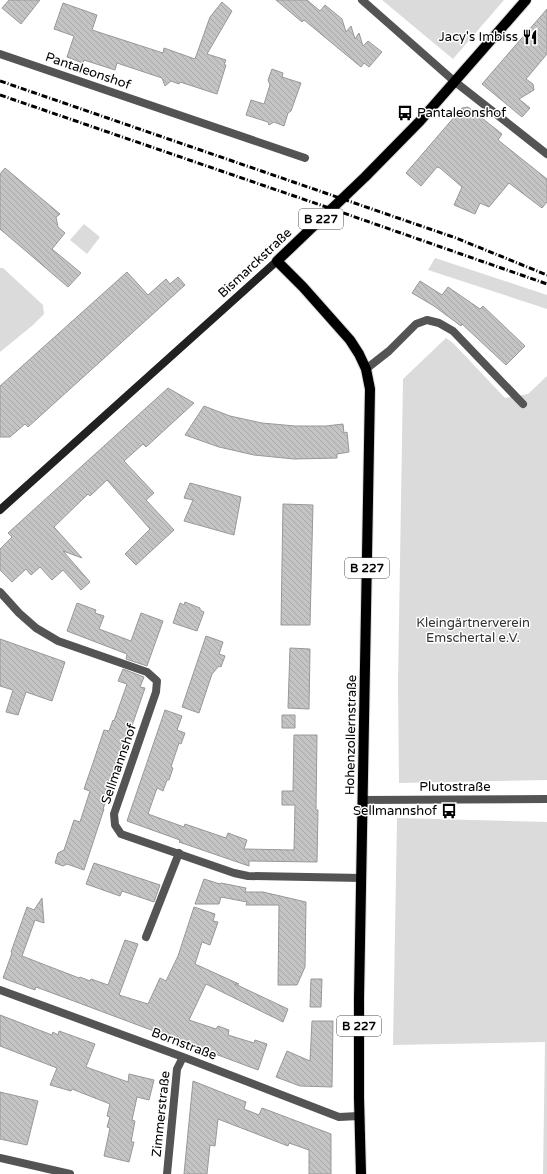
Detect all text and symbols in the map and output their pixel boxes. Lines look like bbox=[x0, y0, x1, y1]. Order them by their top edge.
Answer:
restaurant icon: Jacy's Imbiss bbox=[521, 28, 539, 46]
place label: Jacy's Imbiss bbox=[439, 29, 518, 45]
street label: Pantaleonshof bbox=[43, 49, 133, 93]
bus stop icon: Pantaleonshof bbox=[396, 104, 414, 122]
place label: Pantaleonshof bbox=[417, 105, 506, 121]
road number: B 227 bbox=[299, 209, 343, 229]
street label: Bismarckstraße bbox=[215, 225, 295, 301]
road number: B 227 bbox=[345, 558, 389, 578]
park label: Kleingärtnerverein Emschertal e.V. bbox=[416, 615, 530, 646]
street label: Hohenzollernstraße bbox=[342, 675, 360, 795]
street label: Sellmannshof bbox=[98, 722, 140, 806]
street label: Plutostraße bbox=[419, 779, 491, 795]
bus stop icon: Sellmannshof bbox=[440, 802, 458, 820]
place label: Sellmannshof bbox=[353, 803, 437, 819]
road number: B 227 bbox=[337, 1016, 381, 1036]
street label: Bornstraße bbox=[149, 1024, 219, 1064]
street label: Zimmerstraße bbox=[149, 1070, 173, 1158]

